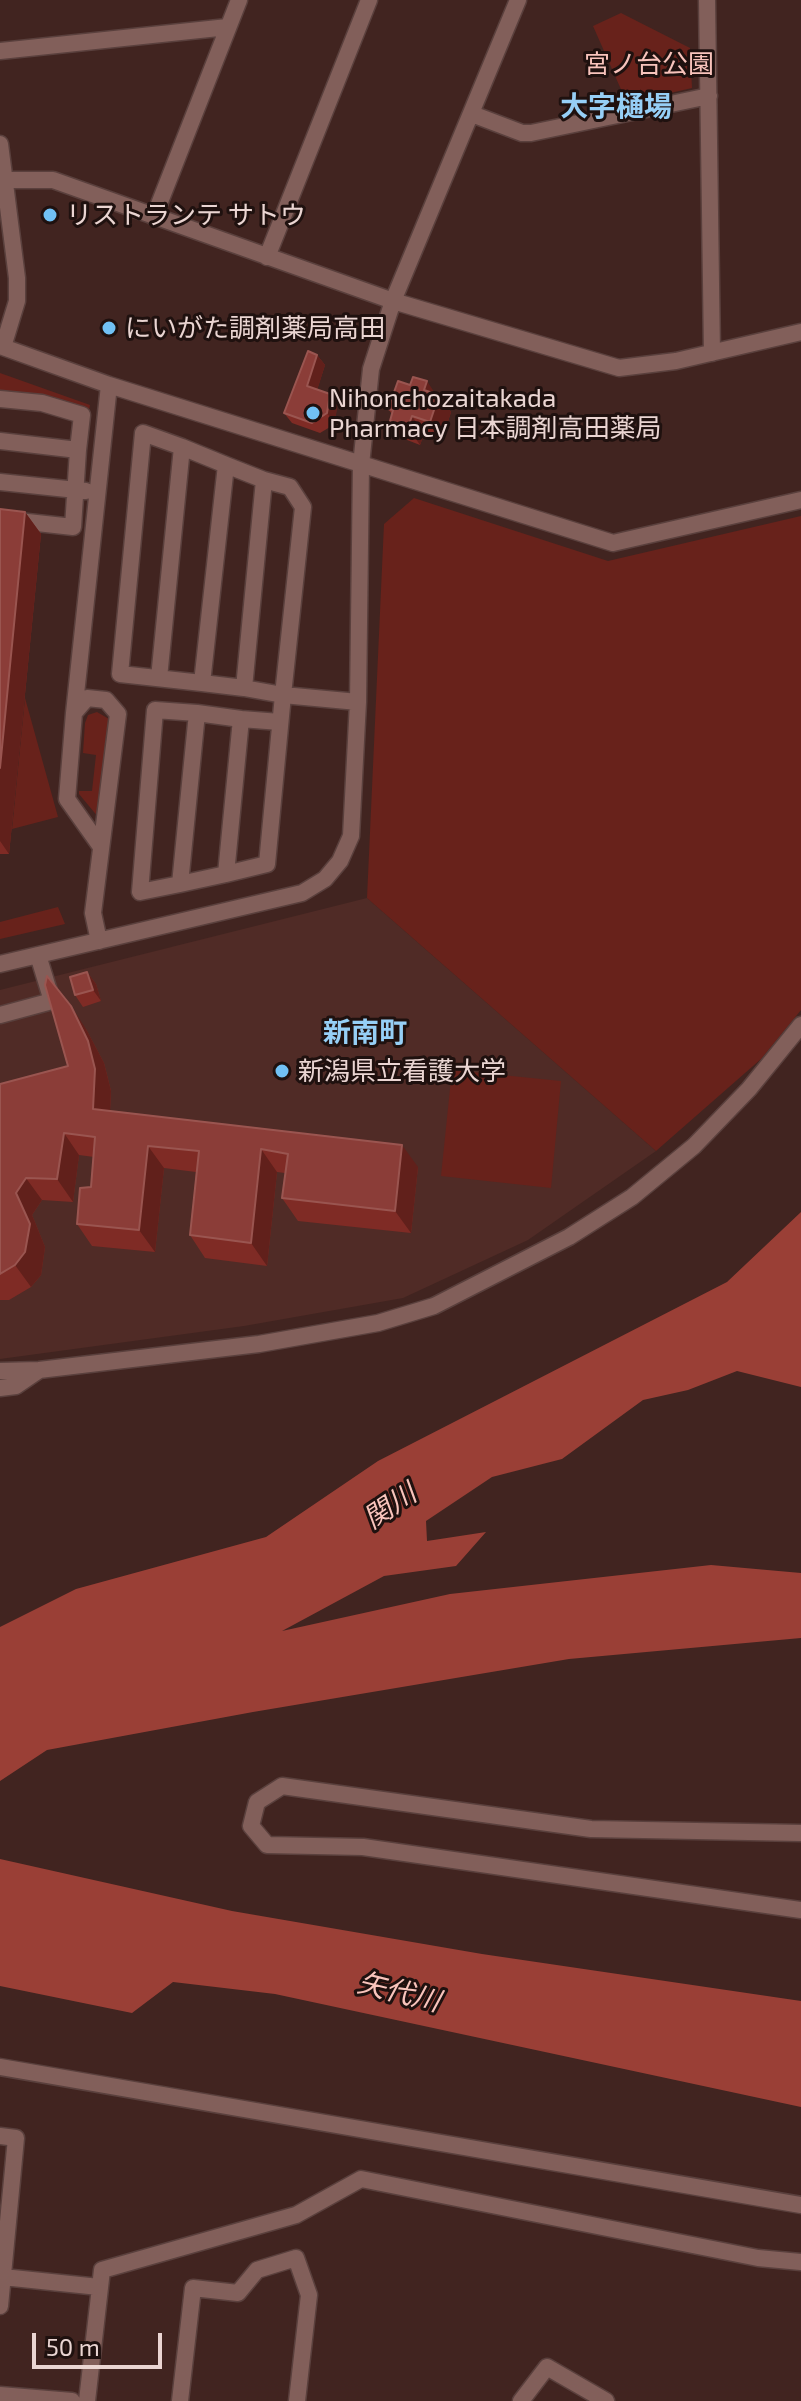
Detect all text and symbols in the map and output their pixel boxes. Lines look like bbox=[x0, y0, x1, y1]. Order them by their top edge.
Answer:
park label: 宮ノ台公園 bbox=[584, 48, 714, 80]
district label: 大字樋場 bbox=[560, 90, 672, 124]
place label: リストランテ サトウ bbox=[66, 199, 306, 231]
marker: リストランテ サトウ bbox=[41, 206, 59, 224]
place label: にいがた調剤薬局高田 bbox=[125, 312, 385, 344]
marker: にいがた調剤薬局高田 bbox=[100, 319, 118, 337]
place label: Nihonchozaitakada Pharmacy 日本調剤高田薬局 bbox=[329, 382, 661, 444]
marker: Nihonchozaitakada Pharmacy 日本調剤高田薬局 bbox=[304, 404, 322, 422]
district label: 新南町 bbox=[323, 1016, 407, 1050]
place label: 新潟県立看護大学 bbox=[298, 1055, 506, 1087]
marker: 新潟県立看護大学 bbox=[273, 1062, 291, 1080]
water label: 関川 bbox=[357, 1476, 423, 1536]
water label: 矢代川 bbox=[354, 1966, 444, 2018]
scale bar bbox=[36, 2317, 166, 2367]
text: 50 m bbox=[46, 2332, 100, 2361]

